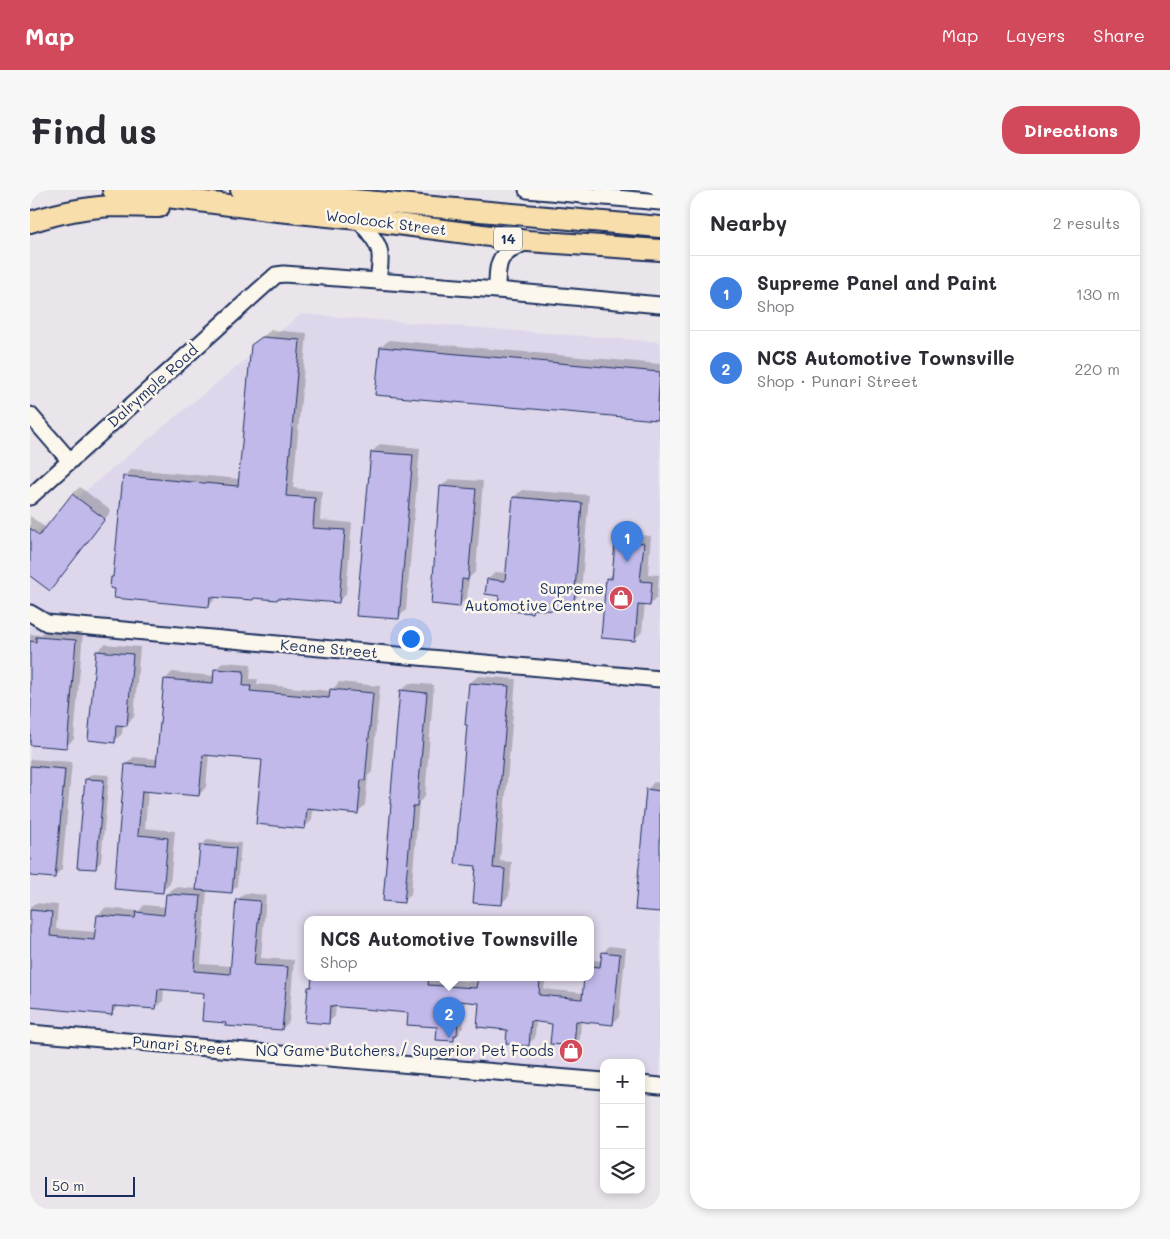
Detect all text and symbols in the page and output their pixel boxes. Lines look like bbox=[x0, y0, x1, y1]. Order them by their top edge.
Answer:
text: Map bbox=[25, 20, 74, 51]
text: Map bbox=[942, 23, 978, 47]
text: Layers bbox=[1006, 23, 1065, 47]
text: Share bbox=[1093, 23, 1145, 47]
button: Directions bbox=[1002, 106, 1140, 154]
text: Find us bbox=[30, 107, 157, 153]
street label: Woolcock Street bbox=[324, 205, 448, 239]
text: Nearby bbox=[710, 209, 787, 236]
text: 2 results bbox=[1053, 212, 1120, 233]
road number: 14 bbox=[494, 228, 522, 251]
text: Supreme Panel and Paint bbox=[757, 270, 997, 295]
text: 1 bbox=[722, 283, 730, 304]
text: 130 m bbox=[1076, 283, 1120, 304]
text: Shop bbox=[757, 295, 794, 316]
street label: Dalrymple Road bbox=[103, 339, 202, 431]
text: NCS Automotive Townsville bbox=[757, 345, 1014, 370]
text: 2 bbox=[722, 358, 730, 379]
text: 220 m bbox=[1074, 358, 1120, 379]
text: Shop · Punari Street bbox=[757, 370, 918, 391]
pin: 1 bbox=[611, 521, 643, 562]
place label: Supreme Automotive Centre bbox=[464, 578, 604, 615]
shop icon: Supreme Automotive Centre bbox=[608, 585, 634, 611]
your location bbox=[398, 626, 424, 652]
street label: Keane Street bbox=[279, 634, 379, 662]
popup bbox=[304, 916, 594, 981]
text: NCS Automotive Townsville bbox=[320, 926, 578, 951]
text: Shop bbox=[320, 951, 358, 972]
pin: 2 bbox=[433, 997, 465, 1038]
street label: Punari Street bbox=[132, 1031, 233, 1059]
shop icon: NQ Game Butchers / Superior Pet Foods bbox=[558, 1038, 584, 1064]
place label: NQ Game Butchers / Superior Pet Foods bbox=[256, 1040, 554, 1060]
map controls bbox=[600, 1059, 645, 1194]
button: + bbox=[600, 1059, 645, 1104]
button: − bbox=[600, 1104, 645, 1149]
button: layers bbox=[600, 1149, 645, 1194]
scale bar bbox=[45, 1174, 135, 1197]
text: 50 m bbox=[52, 1176, 84, 1195]

